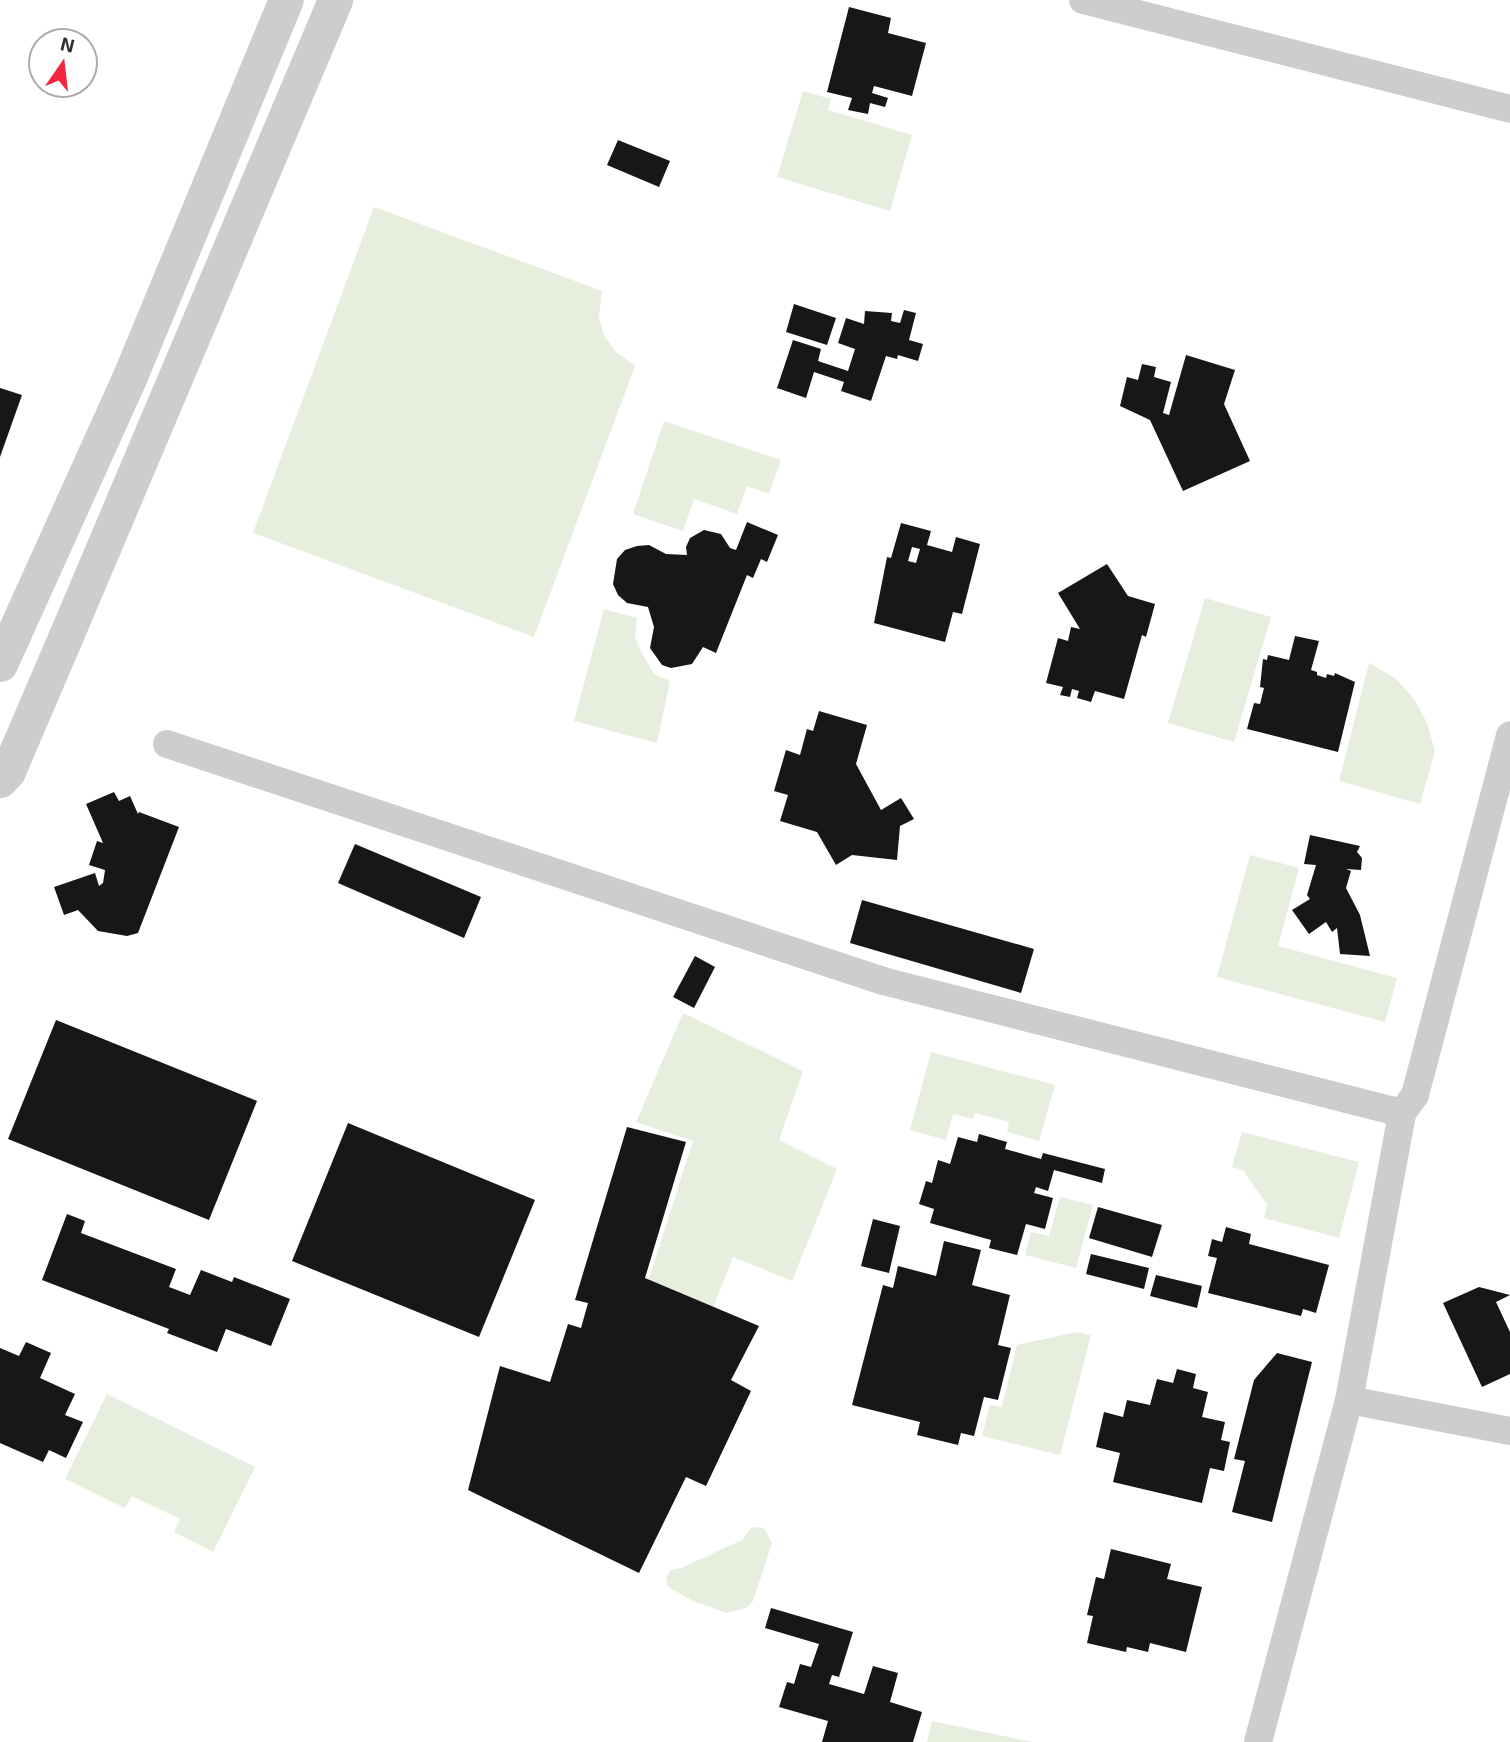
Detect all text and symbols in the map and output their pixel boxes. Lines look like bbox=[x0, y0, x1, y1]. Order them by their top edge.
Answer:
north arrow bbox=[28, 28, 98, 98]
text: N bbox=[58, 31, 77, 57]

